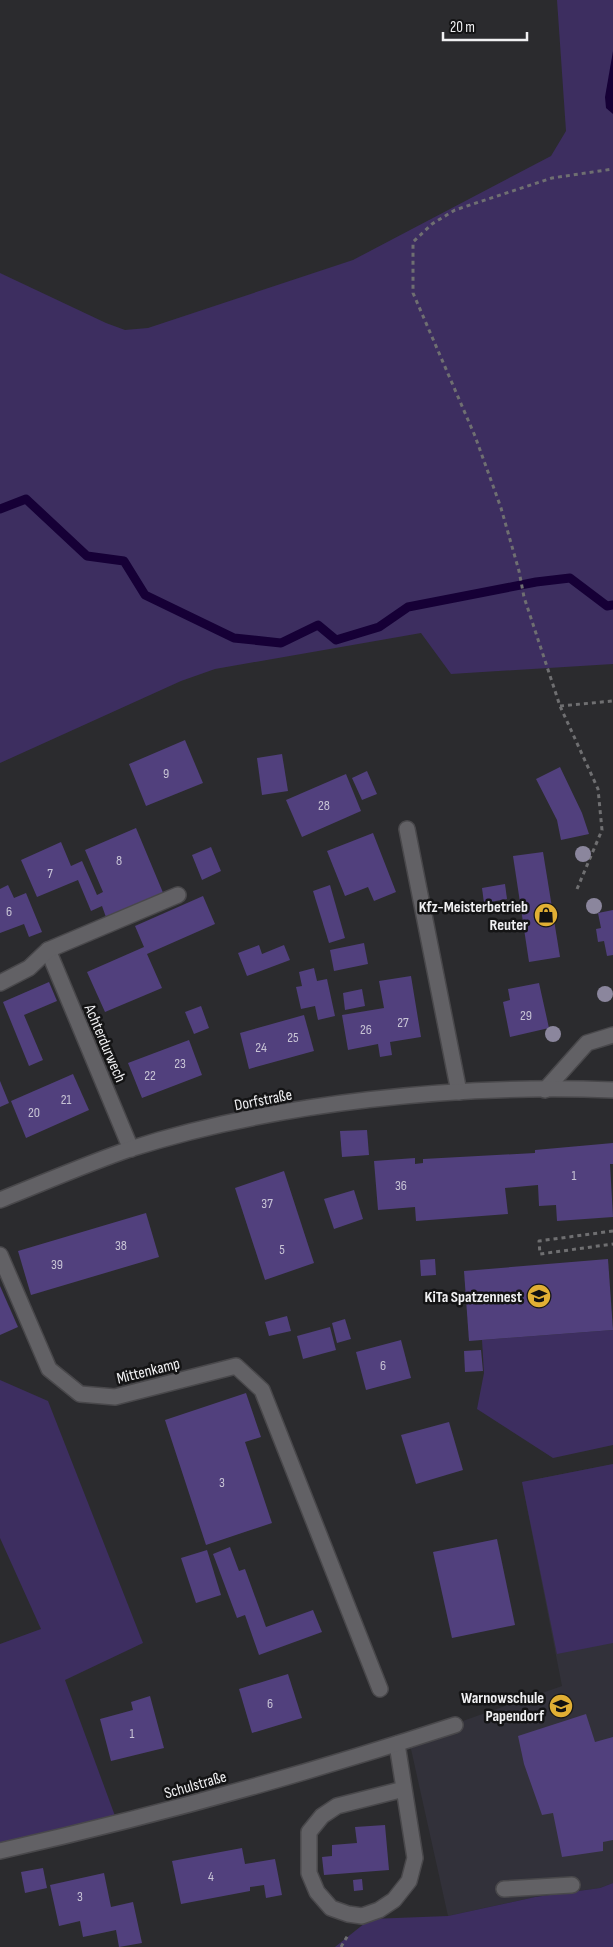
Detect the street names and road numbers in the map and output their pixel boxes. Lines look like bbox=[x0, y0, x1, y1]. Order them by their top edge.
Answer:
street label: Achterdurwech bbox=[79, 1001, 130, 1085]
street label: Dorfstraße bbox=[233, 1086, 294, 1115]
street label: Mittenkamp bbox=[115, 1354, 182, 1388]
street label: Schulstraße bbox=[162, 1767, 229, 1803]

